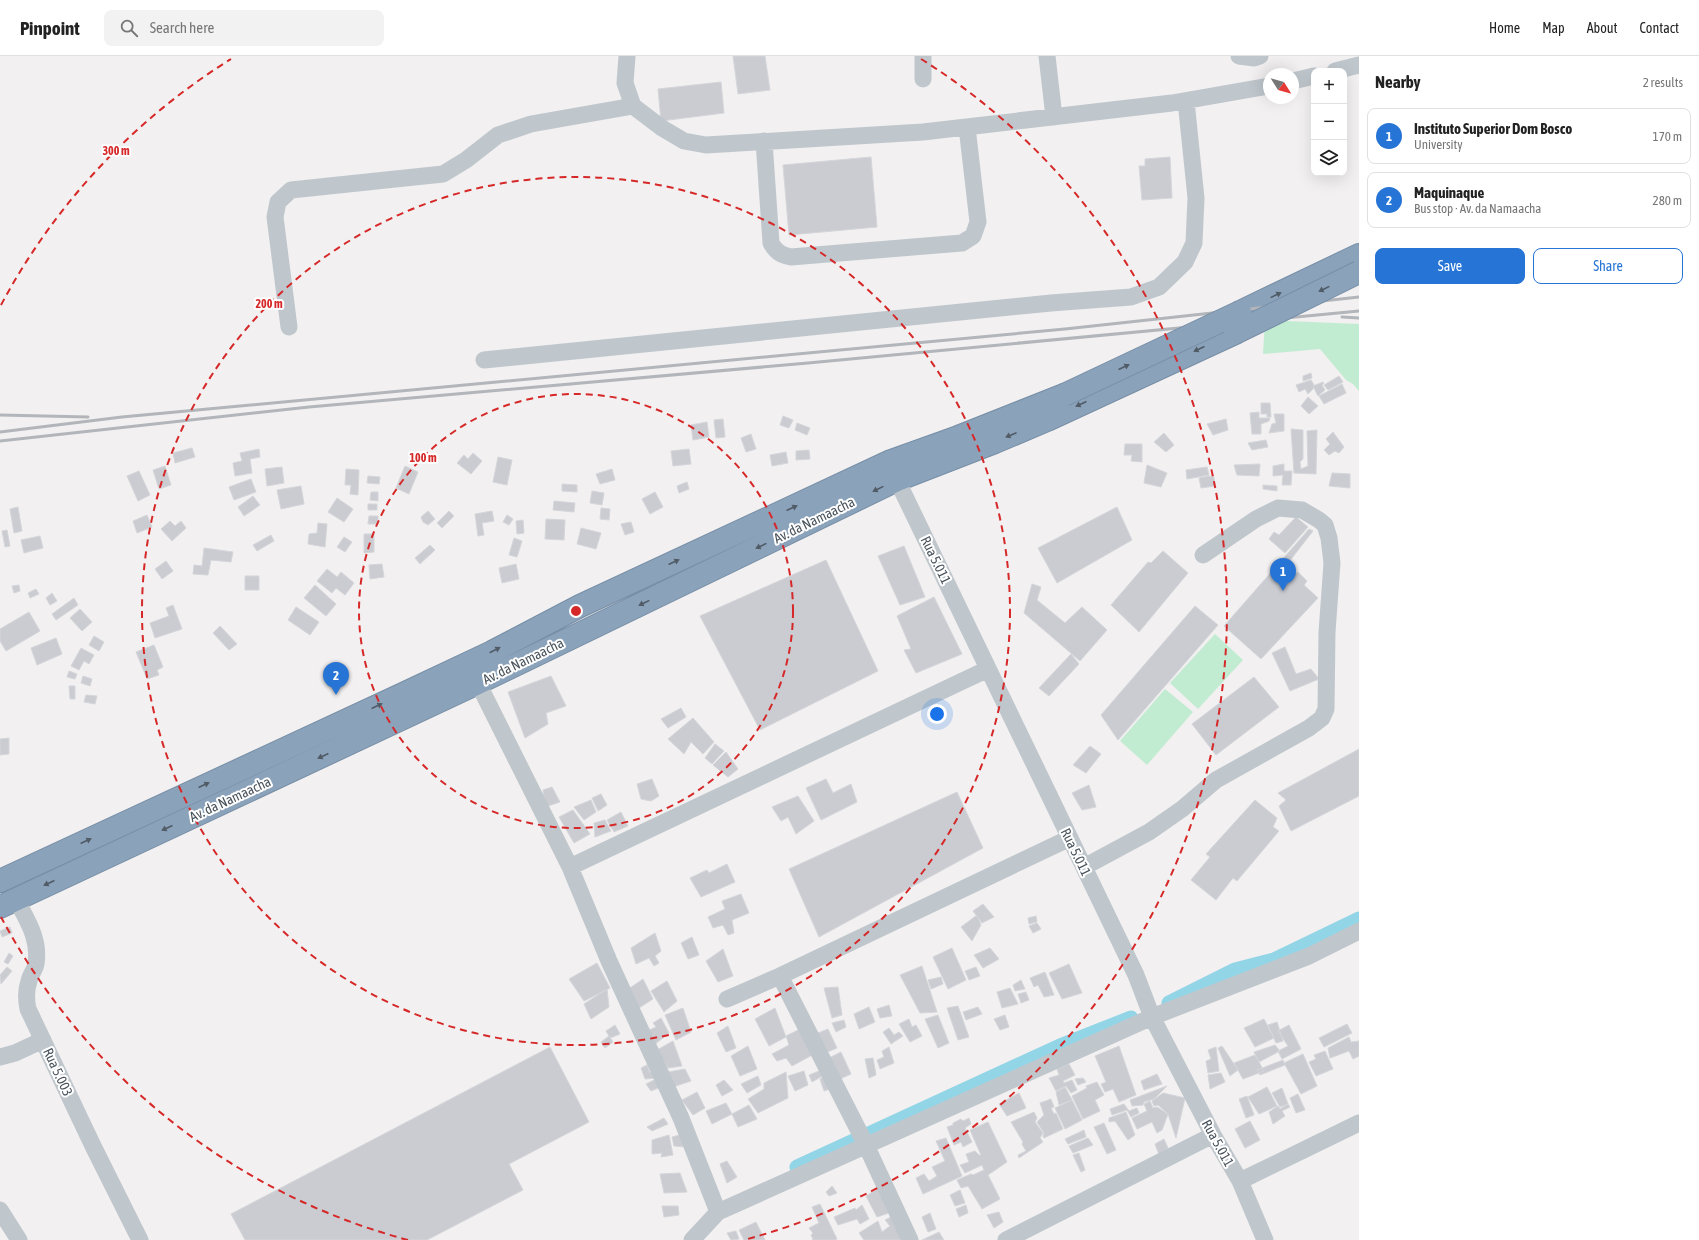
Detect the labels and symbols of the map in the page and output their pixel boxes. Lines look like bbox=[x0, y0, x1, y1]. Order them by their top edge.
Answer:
north arrow bbox=[1263, 68, 1299, 104]
text: 300 m bbox=[102, 144, 130, 158]
one-way arrow bbox=[1318, 286, 1330, 292]
one-way arrow bbox=[1270, 292, 1281, 298]
text: 200 m bbox=[255, 297, 283, 311]
one-way arrow bbox=[1194, 346, 1205, 352]
one-way arrow bbox=[1119, 364, 1130, 370]
one-way arrow bbox=[1076, 401, 1087, 407]
one-way arrow bbox=[1005, 433, 1017, 439]
text: 100 m bbox=[409, 451, 437, 465]
one-way arrow bbox=[872, 486, 884, 492]
street label: Av. da Namaacha bbox=[771, 494, 857, 546]
one-way arrow bbox=[786, 504, 798, 511]
street label: Rua 5.011 bbox=[918, 534, 954, 586]
one-way arrow bbox=[755, 543, 767, 549]
pin: 1 bbox=[1270, 558, 1296, 591]
one-way arrow bbox=[669, 559, 680, 565]
one-way arrow bbox=[638, 600, 650, 606]
centre of rings bbox=[569, 604, 583, 618]
street label: Av. da Namaacha bbox=[480, 635, 566, 687]
one-way arrow bbox=[489, 647, 500, 654]
pin: 2 bbox=[323, 662, 349, 695]
one-way arrow bbox=[371, 703, 383, 709]
your location bbox=[927, 704, 947, 724]
one-way arrow bbox=[317, 753, 328, 759]
street label: Av. da Namaacha bbox=[187, 773, 273, 825]
one-way arrow bbox=[198, 782, 209, 788]
one-way arrow bbox=[161, 825, 173, 831]
street label: Rua 5.011 bbox=[1058, 826, 1094, 878]
one-way arrow bbox=[80, 838, 92, 844]
one-way arrow bbox=[43, 880, 55, 886]
street label: Rua 5.003 bbox=[40, 1046, 76, 1098]
street label: Rua 5.011 bbox=[1199, 1117, 1237, 1169]

